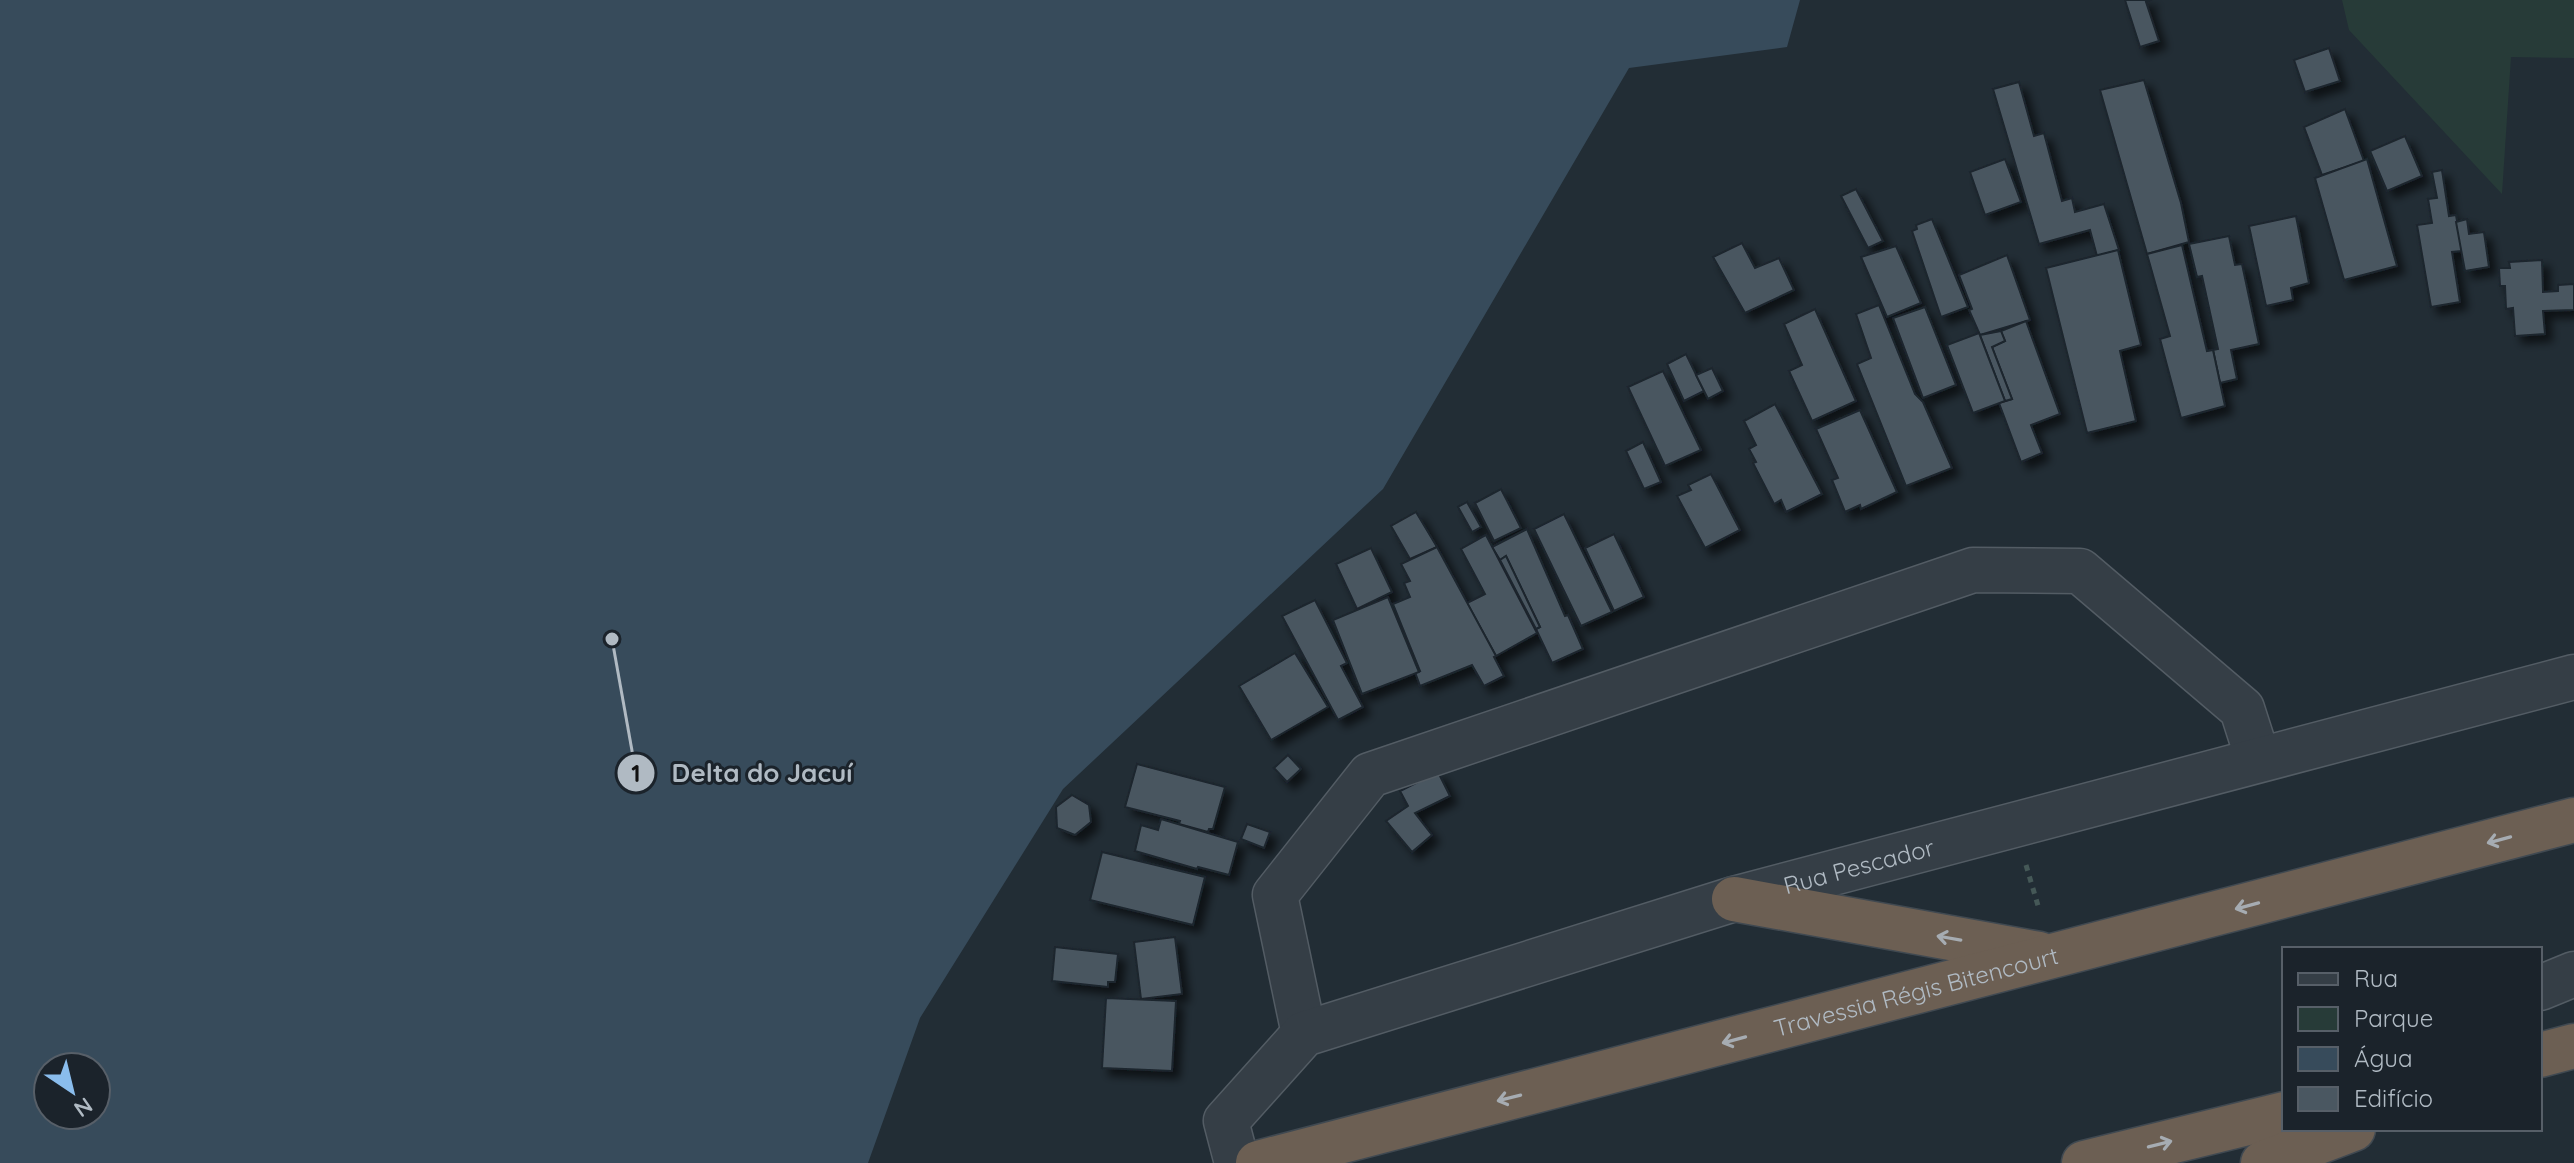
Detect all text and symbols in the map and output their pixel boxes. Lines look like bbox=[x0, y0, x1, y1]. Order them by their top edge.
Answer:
callout: Delta do Jacuí bbox=[616, 748, 868, 798]
text: Delta do Jacuí bbox=[672, 756, 853, 789]
text: 1 bbox=[631, 758, 641, 788]
street label: Rua Pescador bbox=[1780, 832, 1937, 900]
one-way arrow bbox=[2486, 833, 2512, 848]
one-way arrow bbox=[2235, 899, 2260, 914]
one-way arrow bbox=[1937, 929, 1963, 944]
street label: Travessia Régis Bitencourt bbox=[1771, 940, 2061, 1043]
legend bbox=[2282, 947, 2542, 1131]
text: Rua bbox=[2354, 963, 2398, 993]
text: Parque bbox=[2354, 1003, 2433, 1033]
one-way arrow bbox=[1722, 1033, 1748, 1048]
text: Água bbox=[2354, 1043, 2413, 1073]
north arrow bbox=[32, 1051, 112, 1131]
text: Edifício bbox=[2354, 1083, 2433, 1113]
text: N bbox=[69, 1091, 98, 1123]
one-way arrow bbox=[1496, 1092, 1522, 1107]
one-way arrow bbox=[2147, 1136, 2172, 1151]

